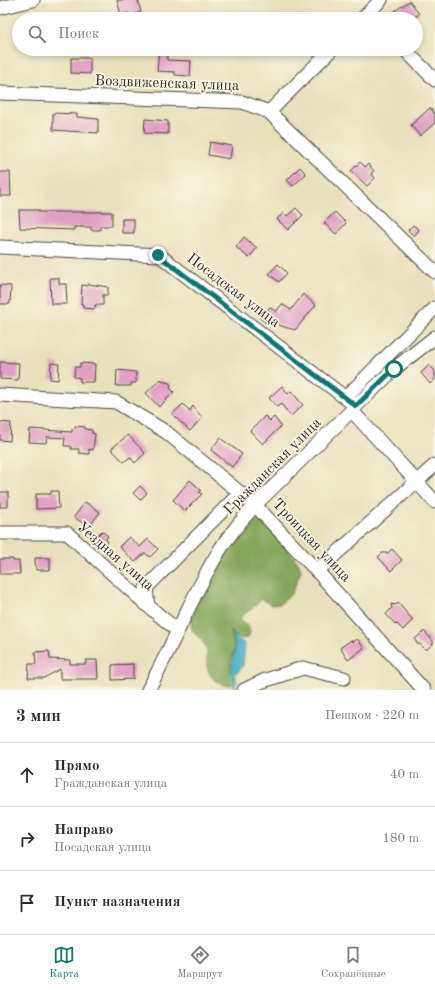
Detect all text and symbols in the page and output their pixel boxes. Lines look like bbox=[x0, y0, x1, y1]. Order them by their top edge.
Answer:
search box bbox=[12, 12, 423, 56]
icon: search bbox=[26, 23, 48, 45]
text: Поиск bbox=[58, 27, 99, 42]
street label: Воздвиженская улица bbox=[94, 74, 240, 94]
route end bbox=[149, 246, 167, 264]
street label: Посадская улица bbox=[184, 251, 283, 331]
route start bbox=[385, 360, 403, 378]
street label: Гражданская улица bbox=[222, 415, 325, 518]
street label: Троицкая улица bbox=[269, 497, 354, 586]
street label: Уездная улица bbox=[74, 520, 157, 595]
text: 3 мин bbox=[16, 708, 61, 725]
text: Пешком · 220 m bbox=[325, 709, 419, 722]
text: Прямо bbox=[54, 759, 100, 774]
icon: ahead bbox=[16, 764, 38, 786]
text: 40 m bbox=[390, 768, 419, 781]
text: Гражданская улица bbox=[54, 777, 167, 790]
text: Направо bbox=[54, 823, 113, 838]
icon: right bbox=[16, 828, 38, 850]
text: 180 m bbox=[382, 832, 419, 845]
text: Посадская улица bbox=[54, 841, 151, 854]
icon: arrive bbox=[16, 892, 38, 914]
text: Пункт назначения bbox=[54, 895, 181, 910]
tab: Карта bbox=[49, 944, 79, 982]
tab: Маршрут bbox=[177, 944, 223, 982]
tab: Сохранённые bbox=[321, 944, 386, 982]

